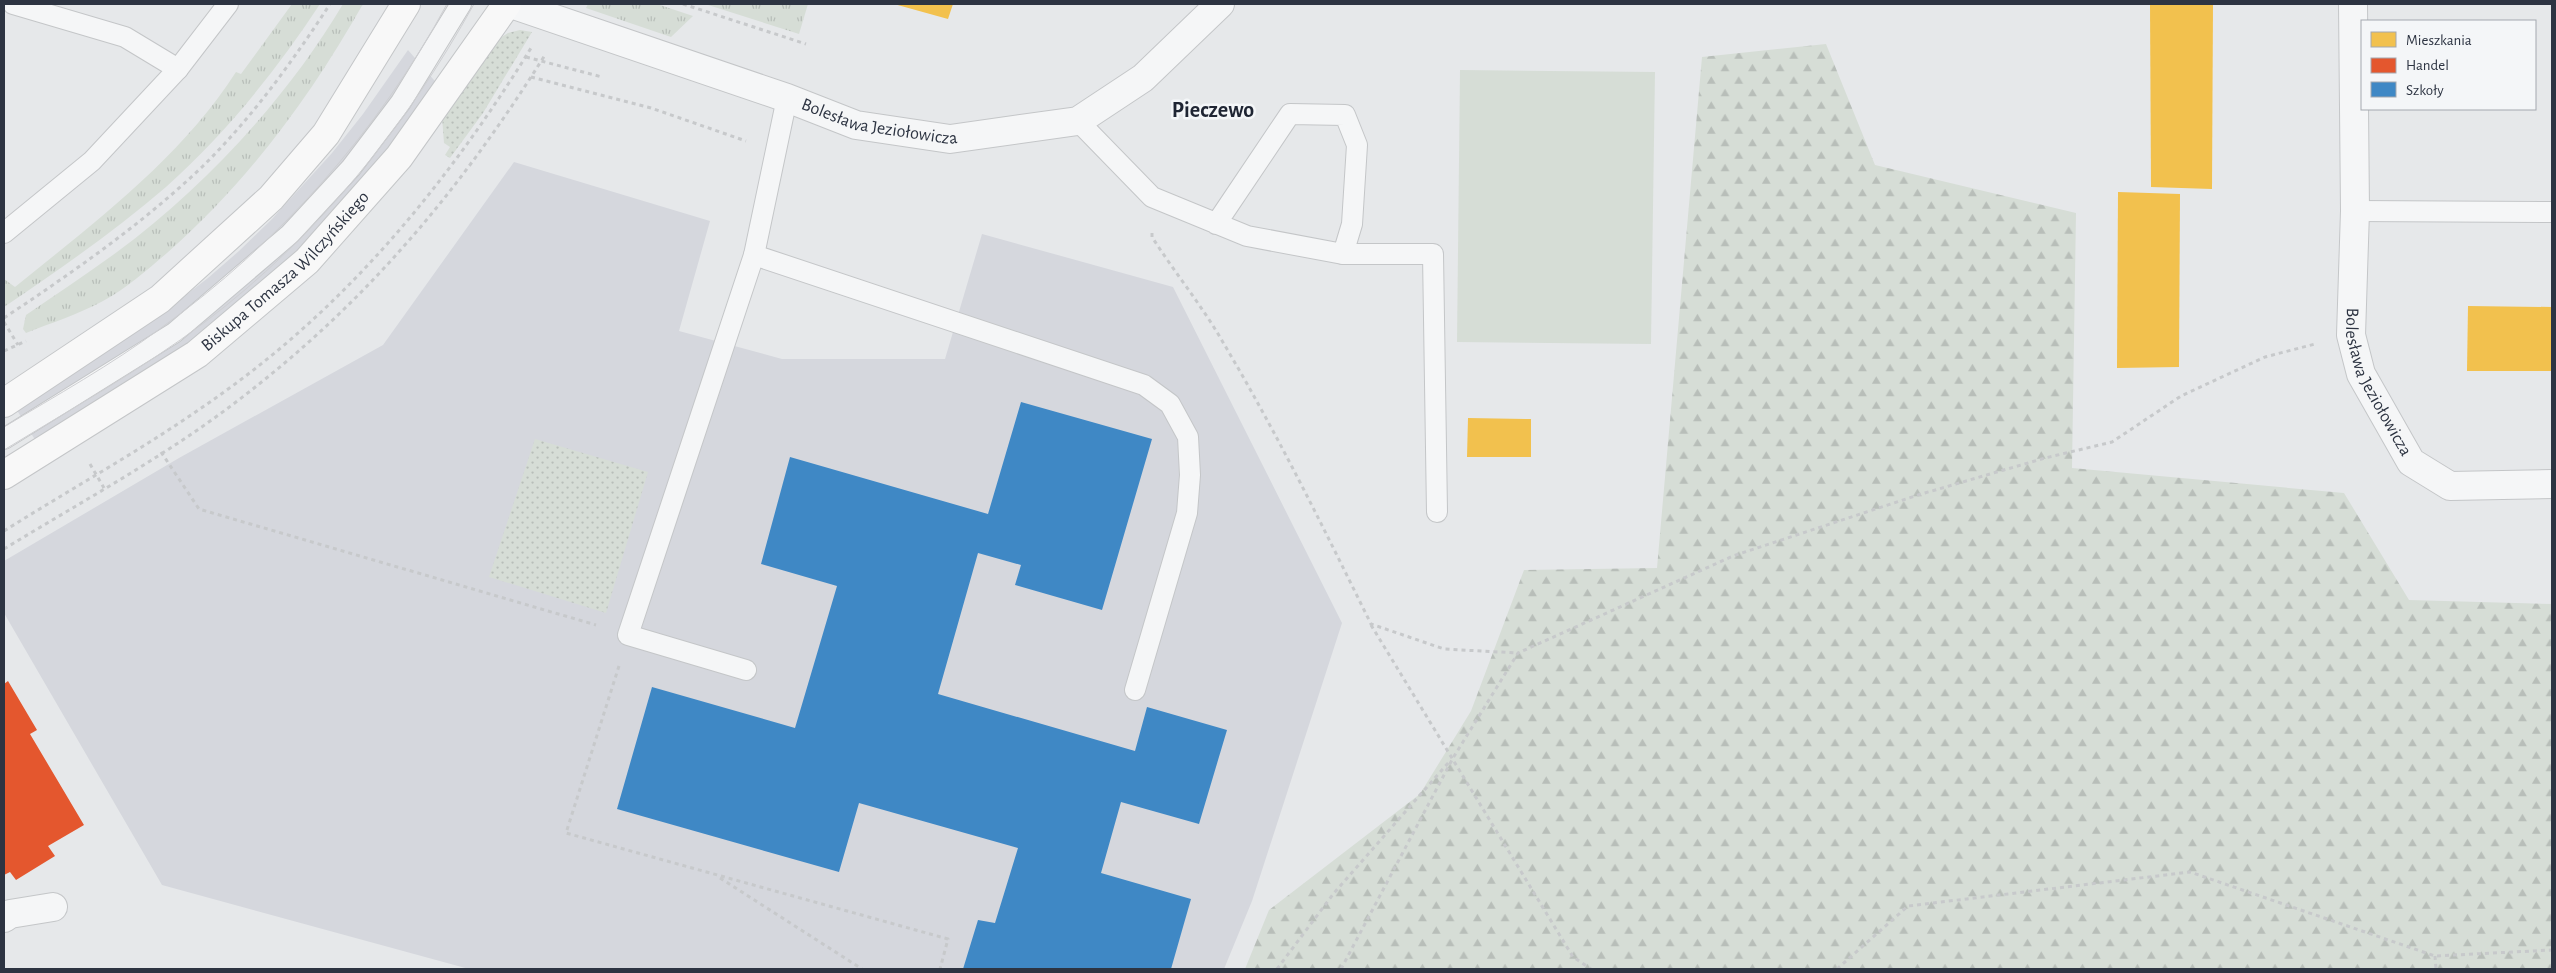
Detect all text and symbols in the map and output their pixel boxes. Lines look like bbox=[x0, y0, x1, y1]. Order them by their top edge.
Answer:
legend bbox=[2361, 20, 2536, 110]
text: Mieszkania bbox=[2406, 33, 2472, 48]
text: Handel bbox=[2406, 58, 2449, 73]
text: Szkoły bbox=[2406, 83, 2444, 98]
street label: Bolesława Jeziołowicza bbox=[799, 96, 959, 148]
district label: Pieczewo bbox=[1172, 99, 1254, 121]
street label: Biskupa Tomasza Wilczyńskiego bbox=[198, 188, 373, 355]
street label: Bolesława Jeziołowicza bbox=[2342, 307, 2415, 459]

